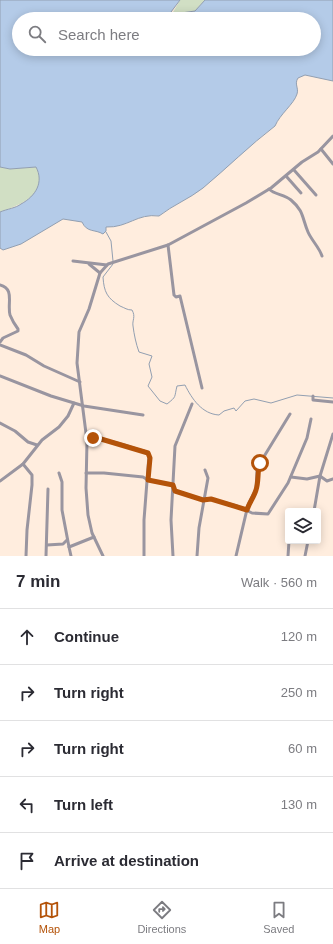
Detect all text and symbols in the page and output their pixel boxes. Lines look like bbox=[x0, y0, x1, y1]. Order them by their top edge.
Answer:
search box bbox=[12, 12, 321, 56]
icon: search bbox=[26, 23, 48, 45]
text: Search here bbox=[58, 26, 140, 43]
route end bbox=[84, 429, 102, 447]
route start bbox=[251, 454, 269, 472]
map controls bbox=[285, 508, 321, 544]
button: layers bbox=[285, 508, 321, 544]
text: 7 min bbox=[16, 572, 60, 591]
text: Walk · 560 m bbox=[241, 575, 317, 590]
icon: ahead bbox=[16, 626, 38, 648]
text: Continue bbox=[54, 628, 119, 645]
text: 120 m bbox=[281, 629, 317, 644]
icon: right bbox=[16, 682, 38, 704]
text: Turn right bbox=[54, 684, 124, 701]
text: 250 m bbox=[281, 685, 317, 700]
icon: right bbox=[16, 738, 38, 760]
text: Turn right bbox=[54, 740, 124, 757]
text: 60 m bbox=[288, 741, 317, 756]
icon: left bbox=[16, 794, 38, 816]
text: Turn left bbox=[54, 796, 113, 813]
text: 130 m bbox=[281, 797, 317, 812]
icon: arrive bbox=[16, 850, 38, 872]
text: Arrive at destination bbox=[54, 852, 199, 869]
tab: Map bbox=[38, 899, 60, 935]
tab: Directions bbox=[137, 899, 186, 935]
tab: Saved bbox=[263, 899, 294, 935]

